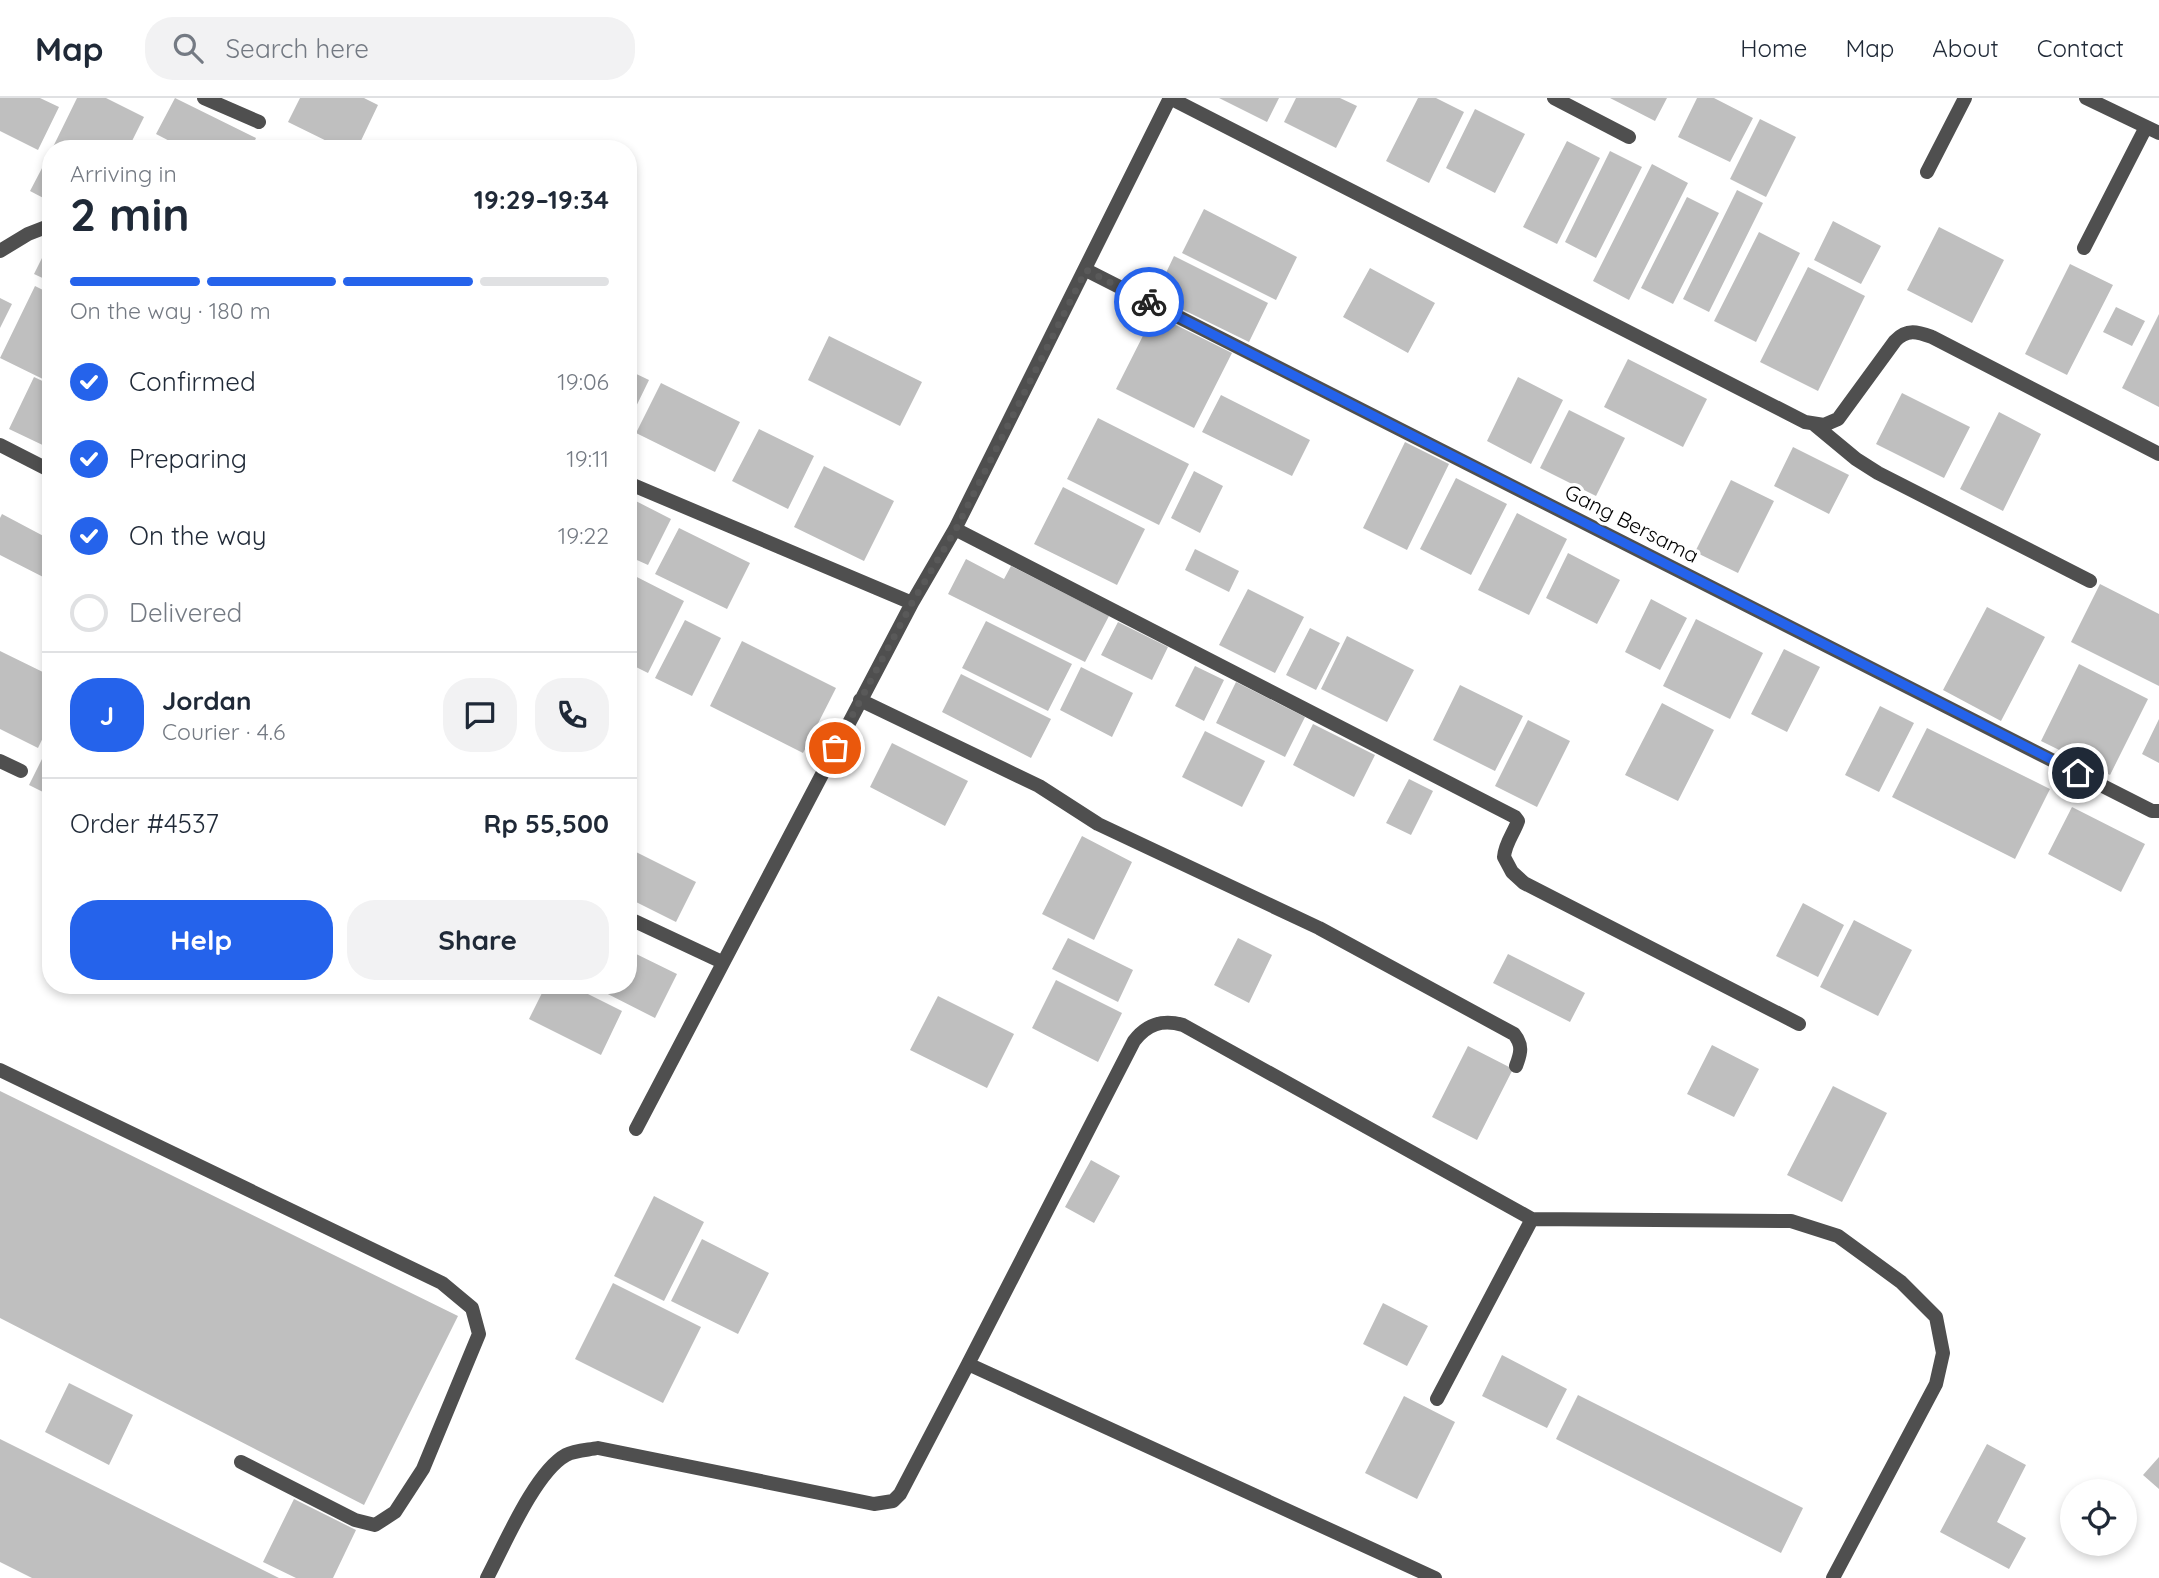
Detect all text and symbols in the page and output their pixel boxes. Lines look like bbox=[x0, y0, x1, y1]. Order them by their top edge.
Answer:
search box bbox=[145, 17, 635, 80]
text: Map bbox=[35, 28, 103, 69]
icon: search bbox=[169, 29, 207, 67]
text: Search here bbox=[225, 32, 369, 65]
text: Home bbox=[1740, 33, 1807, 63]
text: Map bbox=[1845, 33, 1894, 63]
text: About bbox=[1932, 33, 1999, 63]
text: Contact bbox=[2037, 33, 2124, 63]
text: Arriving in bbox=[70, 159, 177, 188]
text: 19:29–19:34 bbox=[474, 183, 609, 216]
text: 2 min bbox=[70, 185, 190, 243]
courier bbox=[1114, 267, 1184, 337]
icon: bike bbox=[1130, 283, 1168, 321]
text: On the way · 180 m bbox=[70, 296, 271, 325]
icon: check bbox=[70, 363, 108, 401]
text: Confirmed bbox=[129, 365, 256, 398]
text: 19:06 bbox=[557, 367, 609, 396]
icon: check bbox=[70, 440, 108, 478]
text: Preparing bbox=[129, 442, 247, 475]
text: 19:11 bbox=[566, 444, 609, 473]
street label: Gang Bersama bbox=[1561, 478, 1703, 568]
icon: check bbox=[70, 517, 108, 555]
text: On the way bbox=[129, 519, 267, 552]
text: 19:22 bbox=[558, 521, 609, 550]
text: Delivered bbox=[129, 596, 242, 629]
button: chat bbox=[443, 678, 517, 752]
button: phone bbox=[535, 678, 609, 752]
text: Jordan bbox=[162, 684, 251, 717]
text: J bbox=[100, 699, 114, 732]
text: Courier · 4.6 bbox=[162, 717, 285, 746]
pin bbox=[805, 718, 865, 778]
icon: bag bbox=[816, 729, 854, 767]
pin bbox=[2048, 743, 2108, 803]
icon: home bbox=[2059, 754, 2097, 792]
text: Order #4537 bbox=[70, 807, 219, 840]
text: Rp 55,500 bbox=[484, 807, 609, 840]
button: Help bbox=[70, 900, 333, 980]
button: Share bbox=[347, 900, 609, 980]
map controls bbox=[2060, 1479, 2137, 1556]
button: locate bbox=[2060, 1479, 2137, 1556]

